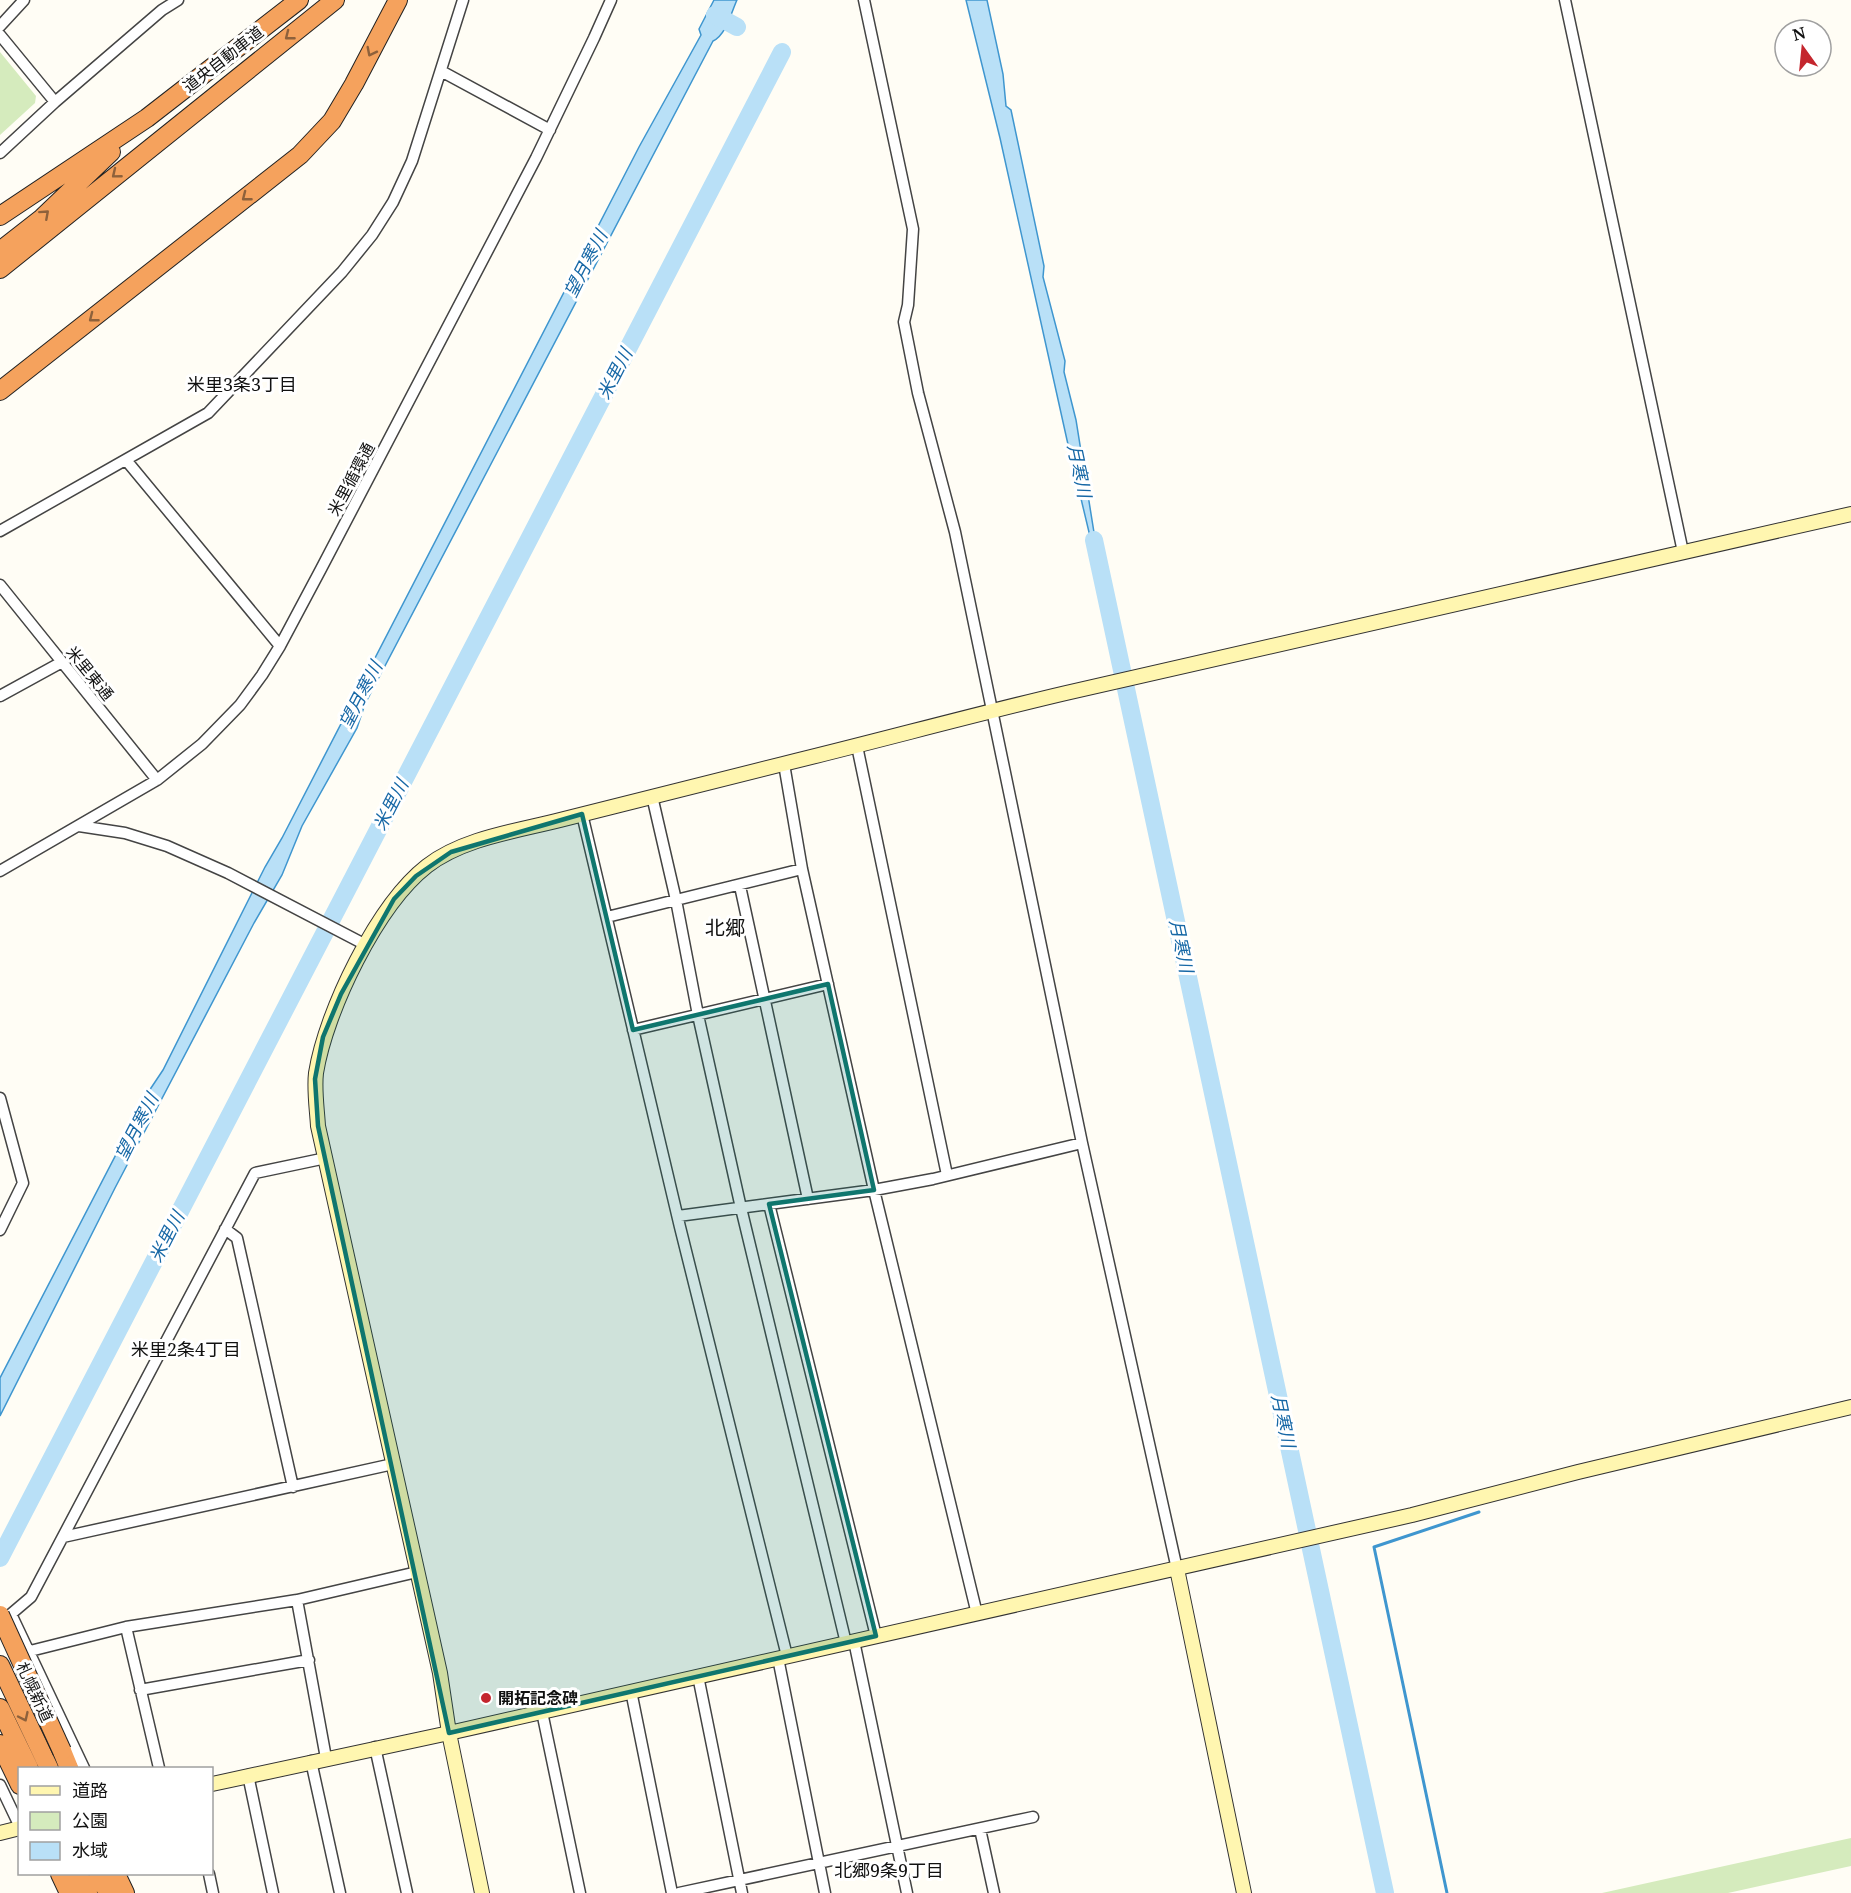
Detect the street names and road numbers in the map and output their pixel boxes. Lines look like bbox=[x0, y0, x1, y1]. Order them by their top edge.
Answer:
street label: 道央自動車道 bbox=[178, 21, 268, 97]
street label: 米里循環通 bbox=[323, 439, 379, 519]
street label: 米里東通 bbox=[61, 641, 119, 705]
street label: 札幌新道 bbox=[12, 1658, 58, 1726]

